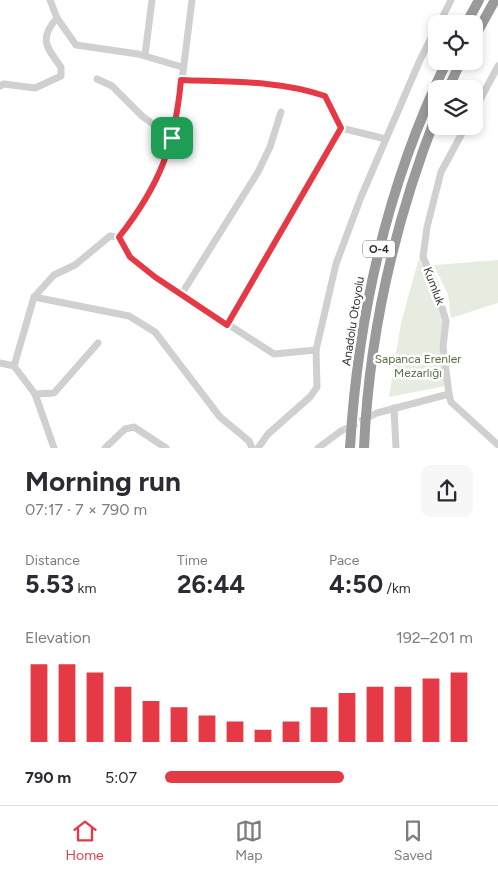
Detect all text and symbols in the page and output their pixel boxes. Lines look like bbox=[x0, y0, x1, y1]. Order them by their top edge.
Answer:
map controls bbox=[428, 15, 483, 135]
button: locate bbox=[428, 15, 483, 70]
button: layers bbox=[428, 80, 483, 135]
pin bbox=[151, 117, 193, 159]
icon: arrive bbox=[158, 124, 186, 152]
road number: O-4 bbox=[363, 240, 395, 258]
street label: Kumluk bbox=[420, 265, 448, 307]
street label: Anadolu Otoyolu bbox=[339, 275, 367, 367]
park label: Sapanca Erenler Mezarlığı bbox=[375, 352, 461, 380]
text: Morning run bbox=[25, 464, 181, 498]
button: share bbox=[421, 465, 473, 517]
text: 07:17 · 7 × 790 m bbox=[25, 500, 147, 519]
text: Distance bbox=[25, 552, 80, 569]
text: Time bbox=[177, 552, 208, 569]
text: Pace bbox=[329, 552, 359, 569]
text: 5.53 bbox=[25, 569, 74, 599]
text: 26:44 bbox=[177, 569, 245, 599]
text: 4:50 bbox=[329, 569, 383, 599]
text: km bbox=[74, 580, 96, 597]
text: /km bbox=[383, 580, 411, 597]
text: Elevation bbox=[25, 628, 91, 647]
text: 192–201 m bbox=[396, 628, 473, 647]
text: 790 m bbox=[25, 768, 71, 787]
text: 5:07 bbox=[105, 768, 137, 787]
tab: Home bbox=[66, 817, 104, 864]
tab: Map bbox=[235, 817, 263, 864]
tab: Saved bbox=[394, 817, 432, 864]

